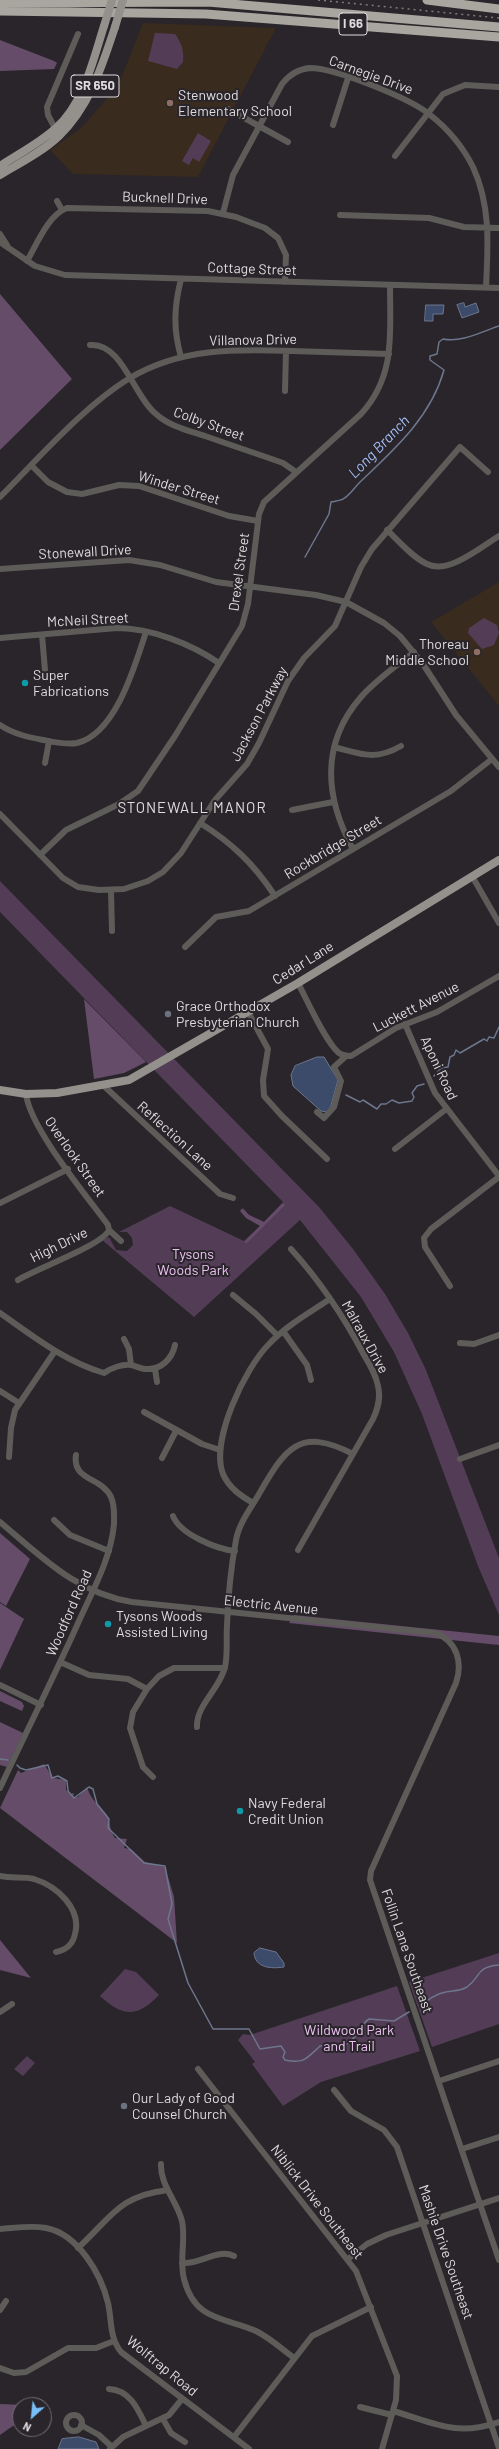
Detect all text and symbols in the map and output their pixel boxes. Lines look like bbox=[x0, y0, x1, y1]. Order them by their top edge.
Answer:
road number: I 66 bbox=[339, 13, 367, 35]
street label: Carnegie Drive bbox=[327, 52, 415, 98]
road number: SR 650 bbox=[71, 75, 119, 97]
place label: Stenwood Elementary School bbox=[178, 87, 292, 120]
marker: Stenwood Elementary School bbox=[165, 98, 175, 108]
street label: Bucknell Drive bbox=[122, 188, 208, 208]
street label: Cottage Street bbox=[207, 259, 297, 279]
street label: Villanova Drive bbox=[209, 331, 297, 349]
street label: Colby Street bbox=[171, 403, 247, 445]
water label: Long Branch bbox=[345, 412, 413, 482]
street label: Winder Street bbox=[136, 468, 222, 508]
street label: Drexel Street bbox=[225, 532, 253, 612]
street label: Stonewall Drive bbox=[38, 541, 132, 563]
street label: McNeil Street bbox=[47, 609, 129, 631]
place label: Thoreau Middle School bbox=[385, 636, 469, 668]
marker: Thoreau Middle School bbox=[472, 647, 482, 657]
street label: Jackson Parkway bbox=[227, 664, 291, 764]
place label: Super Fabrications bbox=[33, 667, 109, 700]
marker: Super Fabrications bbox=[20, 678, 30, 688]
district label: STONEWALL MANOR bbox=[117, 799, 267, 817]
street label: Rockbridge Street bbox=[281, 811, 385, 883]
street label: Cedar Lane bbox=[269, 938, 337, 988]
street label: Luckett Avenue bbox=[370, 978, 462, 1036]
place label: Grace Orthodox Presbyterian Church bbox=[176, 998, 299, 1030]
marker: Grace Orthodox Presbyterian Church bbox=[163, 1009, 173, 1019]
street label: Aponi Road bbox=[417, 1033, 461, 1103]
street label: Reflection Lane bbox=[134, 1098, 216, 1174]
street label: Overlook Street bbox=[41, 1114, 109, 1200]
street label: High Drive bbox=[28, 1224, 90, 1266]
park label: Tysons Woods Park bbox=[157, 1246, 229, 1278]
street label: Malraux Drive bbox=[338, 1298, 392, 1376]
street label: Woodford Road bbox=[42, 1567, 96, 1659]
street label: Electric Avenue bbox=[223, 1592, 319, 1618]
place label: Tysons Woods Assisted Living bbox=[116, 1608, 208, 1640]
marker: Tysons Woods Assisted Living bbox=[103, 1619, 113, 1629]
place label: Navy Federal Credit Union bbox=[248, 1795, 326, 1828]
marker: Navy Federal Credit Union bbox=[235, 1806, 245, 1816]
street label: Follin Lane Southeast bbox=[378, 1887, 436, 2015]
park label: Wildwood Park and Trail bbox=[304, 2022, 394, 2054]
place label: Our Lady of Good Counsel Church bbox=[132, 2090, 235, 2122]
marker: Our Lady of Good Counsel Church bbox=[119, 2101, 129, 2111]
street label: Niblick Drive Southeast bbox=[267, 2141, 367, 2263]
street label: Mashie Drive Southeast bbox=[415, 2182, 477, 2322]
street label: Wolftrap Road bbox=[123, 2332, 201, 2400]
north arrow bbox=[12, 2397, 52, 2437]
text: N bbox=[21, 2420, 33, 2435]

